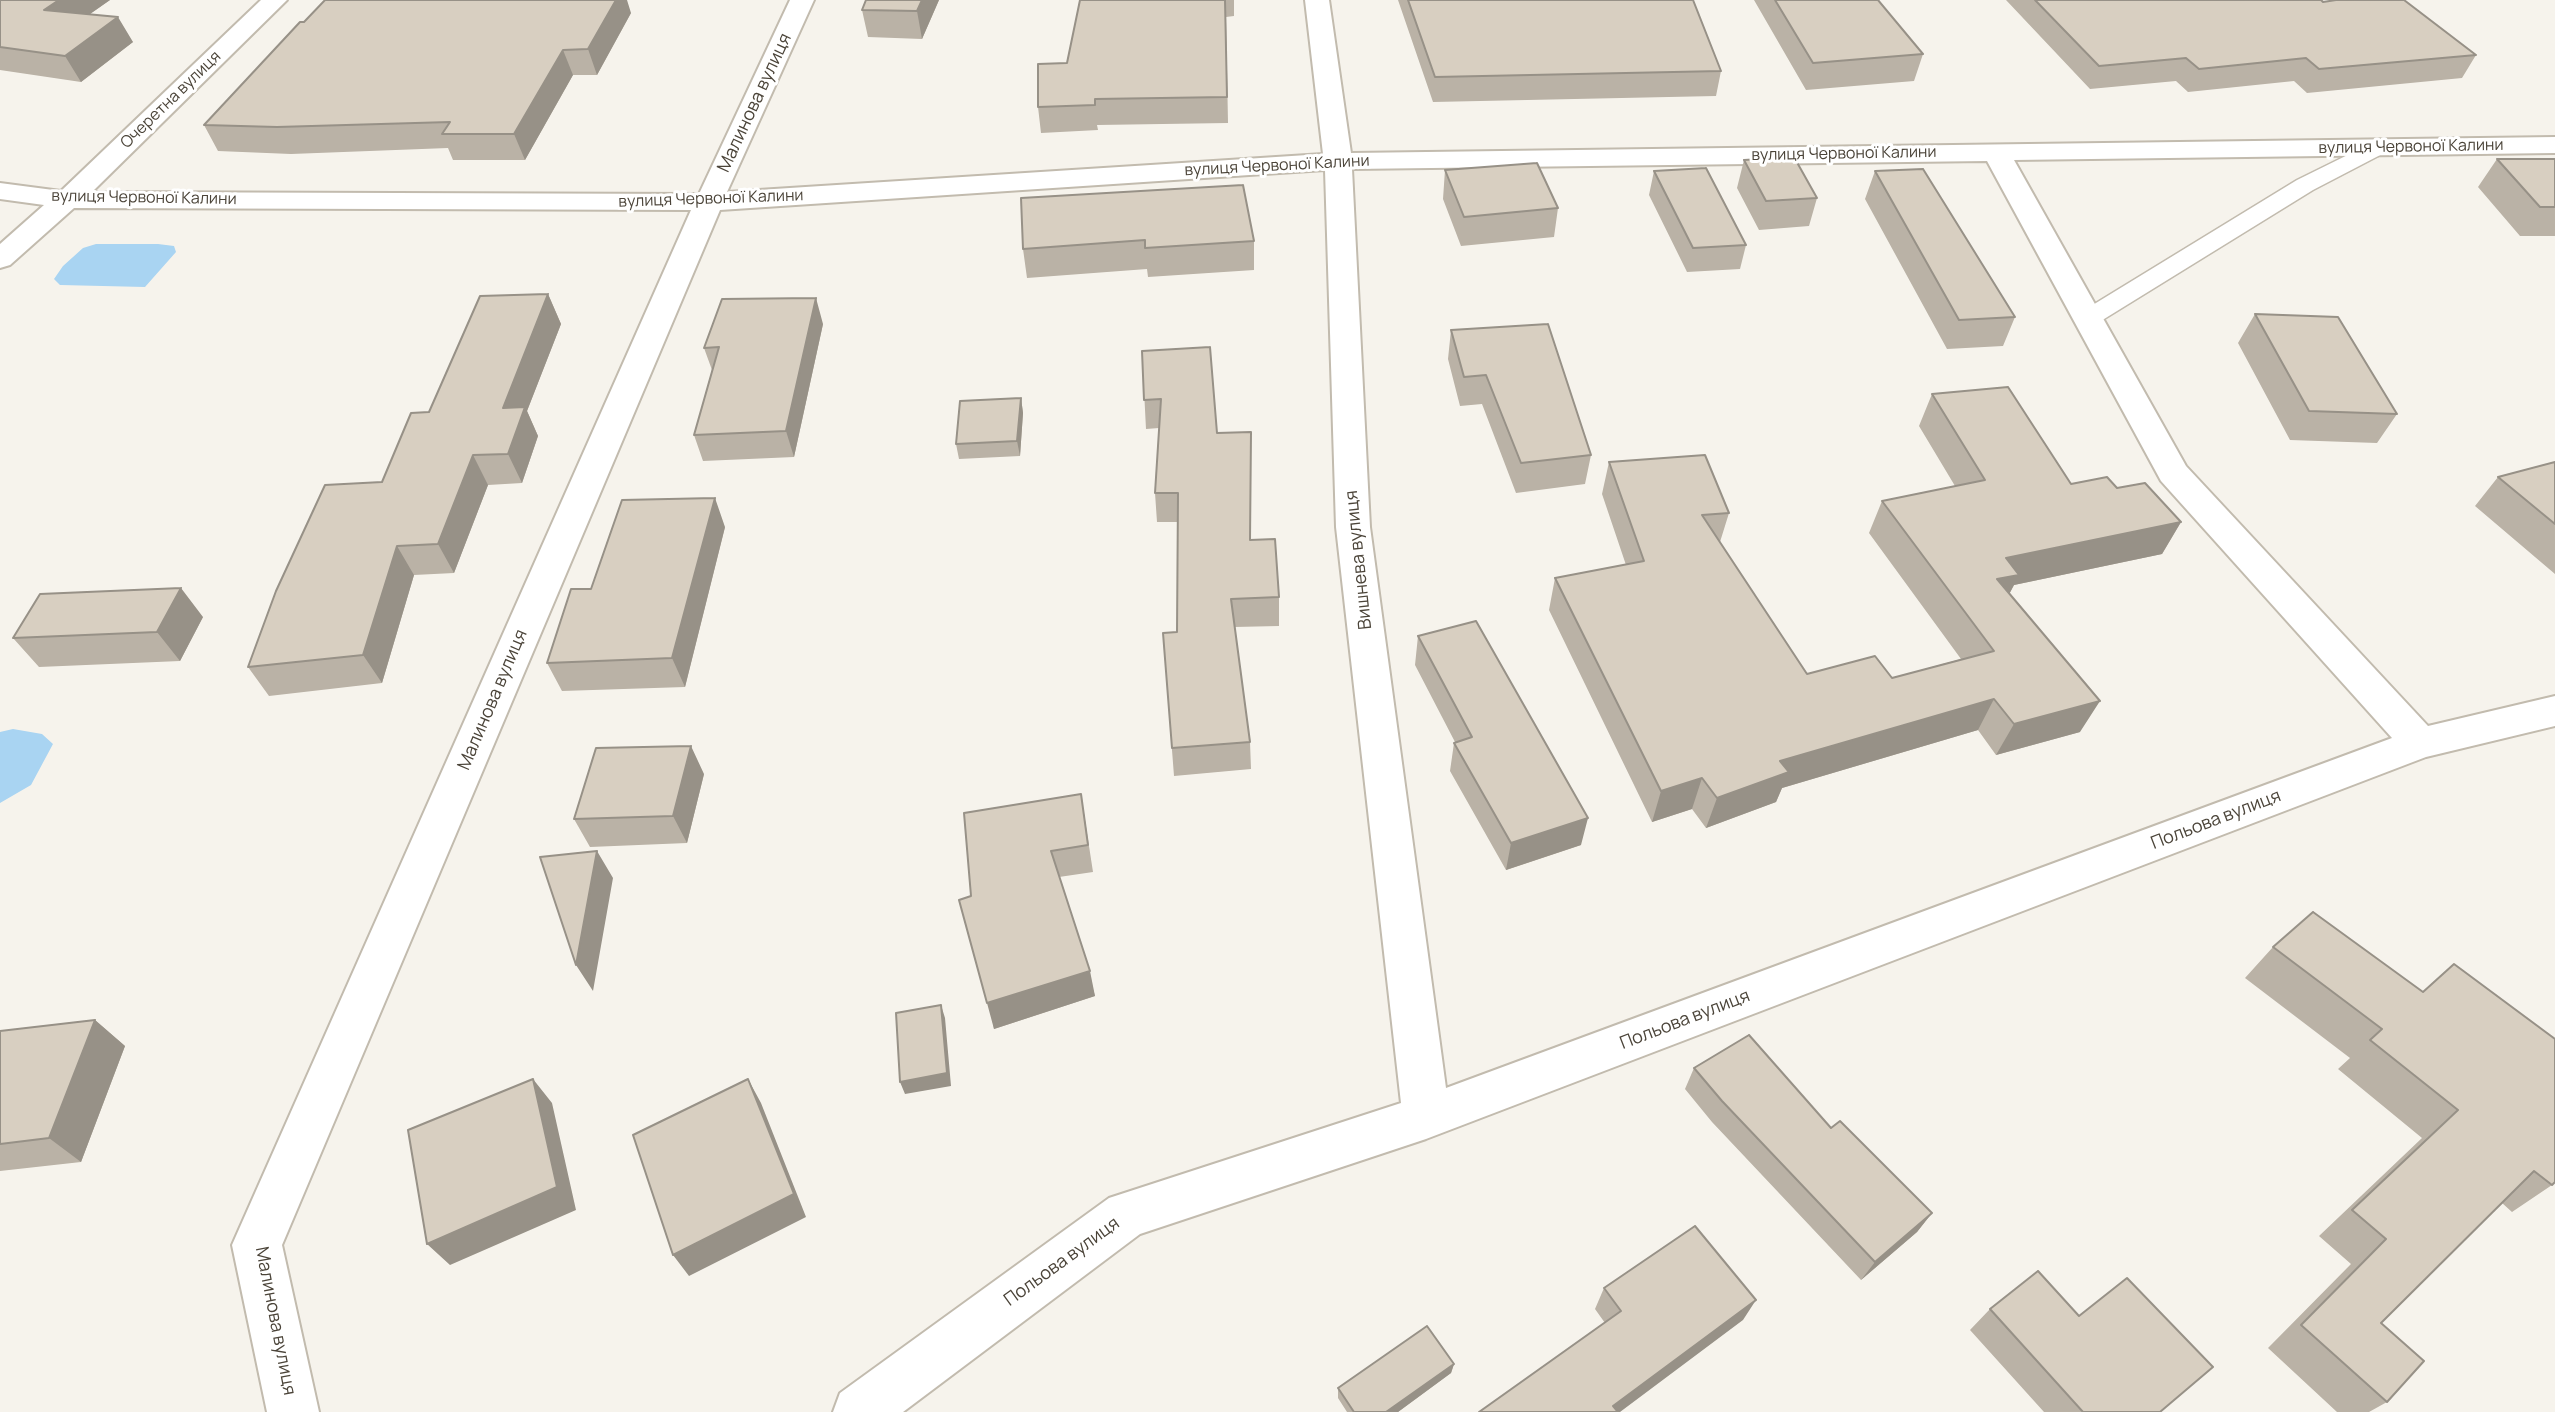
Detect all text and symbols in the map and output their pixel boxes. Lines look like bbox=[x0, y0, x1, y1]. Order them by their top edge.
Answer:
street label: Малинова вулиця bbox=[713, 30, 797, 176]
street label: Очеретна вулиця bbox=[117, 47, 225, 153]
street label: вулиця Червоної Калини bbox=[2318, 136, 2504, 158]
street label: вулиця Червоної Калини bbox=[1751, 143, 1937, 165]
street label: вулиця Червоної Калини bbox=[1184, 152, 1370, 180]
street label: вулиця Червоної Калини bbox=[618, 186, 804, 212]
street label: вулиця Червоної Калини bbox=[51, 187, 237, 209]
street label: Вишнева вулиця bbox=[1341, 489, 1377, 631]
street label: Малинова вулиця bbox=[454, 626, 532, 774]
street label: Польова вулиця bbox=[2148, 785, 2284, 855]
street label: Польова вулиця bbox=[1617, 985, 1753, 1055]
street label: Польова вулиця bbox=[1000, 1213, 1124, 1311]
street label: Малинова вулиця bbox=[250, 1245, 300, 1397]

